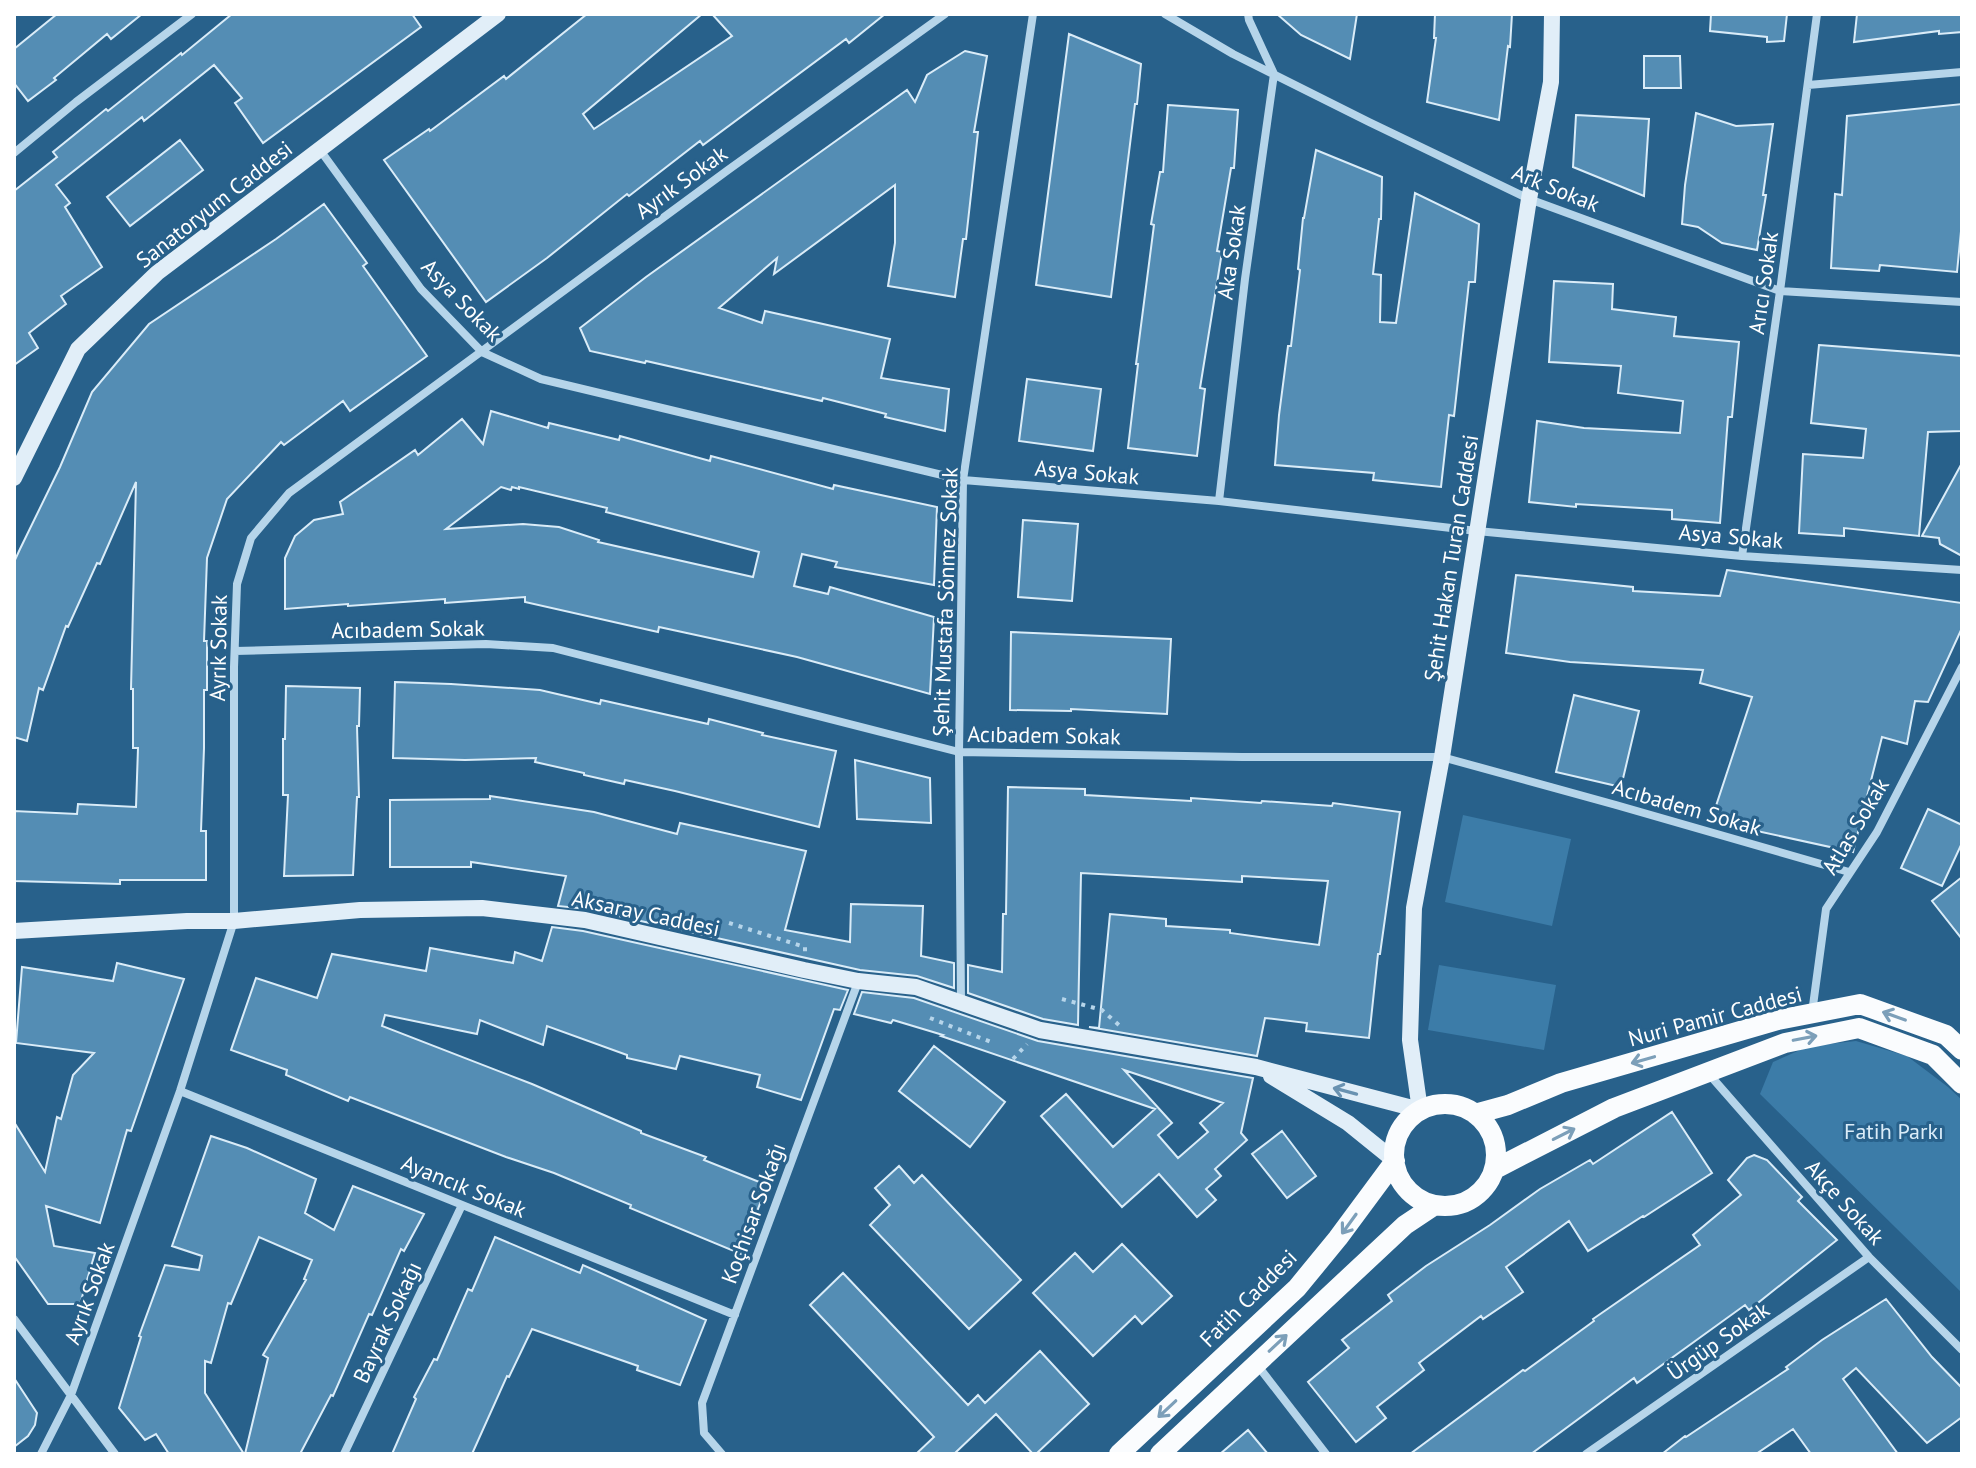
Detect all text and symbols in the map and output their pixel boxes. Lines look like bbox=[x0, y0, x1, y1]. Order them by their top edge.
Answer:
street label: Sanatoryum Caddesi bbox=[130, 134, 298, 274]
street label: Ayrık Sokak bbox=[630, 139, 733, 225]
street label: Ark Sokak bbox=[1508, 158, 1604, 218]
street label: Aka Sokak bbox=[1210, 202, 1252, 301]
street label: Arıcı Sokak bbox=[1742, 229, 1784, 336]
street label: Asya Sokak bbox=[416, 253, 509, 348]
street label: Şehit Hakan Turan Caddesi bbox=[1418, 433, 1484, 683]
street label: Asya Sokak bbox=[1034, 453, 1141, 491]
street label: Şehit Mustafa Sönmez Sokak bbox=[926, 466, 964, 737]
street label: Asya Sokak bbox=[1678, 517, 1785, 555]
street label: Ayrık Sokak bbox=[203, 594, 233, 702]
street label: Acıbadem Sokak bbox=[331, 614, 485, 644]
street label: Acıbadem Sokak bbox=[967, 720, 1121, 750]
street label: Acıbadem Sokak bbox=[1609, 772, 1765, 842]
street label: Atlas Sokak bbox=[1815, 772, 1895, 879]
street label: Aksaray Caddesi bbox=[570, 884, 722, 942]
street label: Nuri Pamir Caddesi bbox=[1625, 979, 1805, 1053]
one-way arrow bbox=[1882, 1007, 1907, 1022]
one-way arrow bbox=[1792, 1030, 1818, 1045]
one-way arrow bbox=[1631, 1053, 1657, 1068]
one-way arrow bbox=[1332, 1082, 1358, 1097]
park label: Fatih Parkı bbox=[1844, 1117, 1944, 1145]
one-way arrow bbox=[1552, 1126, 1576, 1142]
street label: Koçhisar Sokağı bbox=[715, 1139, 791, 1287]
street label: Ayancık Sokak bbox=[397, 1148, 531, 1224]
street label: Akçe Sokak bbox=[1799, 1154, 1891, 1251]
one-way arrow bbox=[1340, 1212, 1357, 1234]
street label: Ayrık Sokak bbox=[58, 1238, 121, 1348]
street label: Fatih Caddesi bbox=[1193, 1243, 1303, 1353]
street label: Bayrak Sokağı bbox=[347, 1257, 427, 1387]
street label: Ürgüp Sokak bbox=[1661, 1295, 1775, 1387]
one-way arrow bbox=[1268, 1334, 1288, 1353]
one-way arrow bbox=[1158, 1399, 1178, 1418]

